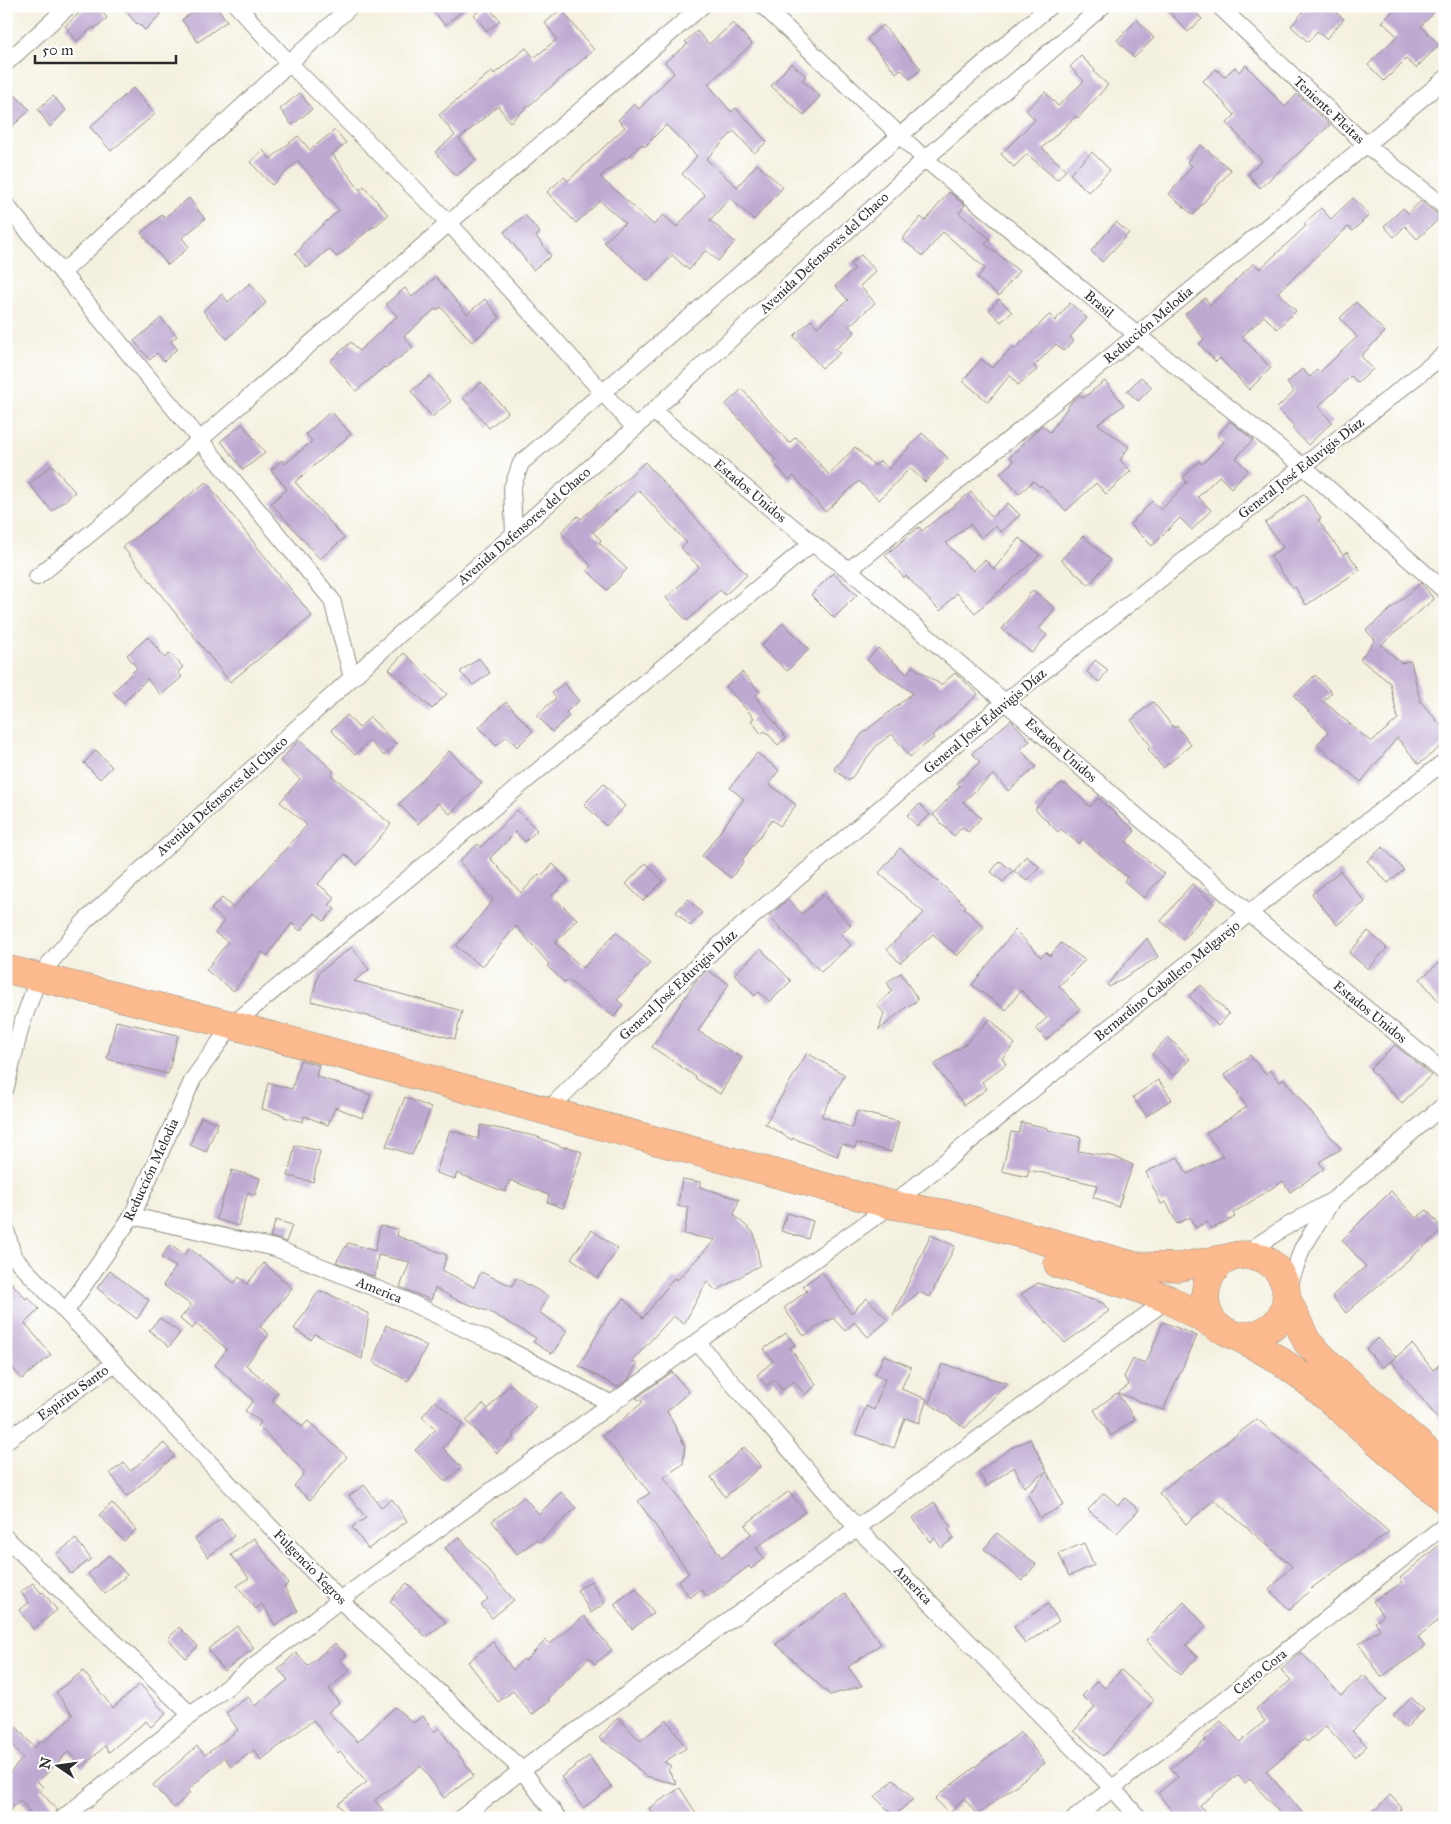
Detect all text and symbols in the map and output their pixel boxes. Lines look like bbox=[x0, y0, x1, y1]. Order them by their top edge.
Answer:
scale bar bbox=[35, 32, 176, 64]
text: 50 m bbox=[42, 41, 74, 59]
street label: Teniente Fleitas bbox=[1290, 73, 1368, 147]
street label: Avenida Defensores del Chaco bbox=[755, 189, 892, 318]
street label: Reducción Melodia bbox=[1100, 283, 1196, 367]
street label: Brasil bbox=[1081, 287, 1117, 321]
street label: General José Eduvigis Díaz bbox=[1235, 413, 1368, 523]
street label: Estados Unidos bbox=[710, 456, 790, 526]
street label: Avenida Defensores del Chaco bbox=[453, 464, 594, 589]
street label: General José Eduvigis Díaz bbox=[920, 664, 1051, 778]
street label: Estados Unidos bbox=[1022, 714, 1100, 786]
street label: Avenida Defensores del Chaco bbox=[152, 733, 291, 860]
street label: Bernardino Caballero Melgarejo bbox=[1091, 917, 1243, 1045]
street label: General José Eduvigis Díaz bbox=[616, 926, 741, 1045]
street label: Estados Unidos bbox=[1330, 977, 1410, 1047]
street label: Reducción Melodia bbox=[120, 1116, 182, 1224]
street label: America bbox=[353, 1273, 404, 1307]
street label: Espiritu Santo bbox=[34, 1361, 112, 1425]
street label: Fulgencio Yegros bbox=[270, 1526, 350, 1608]
street label: America bbox=[890, 1561, 936, 1608]
street label: Cerro Cora bbox=[1230, 1645, 1290, 1699]
north arrow bbox=[32, 1742, 82, 1792]
text: N bbox=[36, 1755, 55, 1771]

